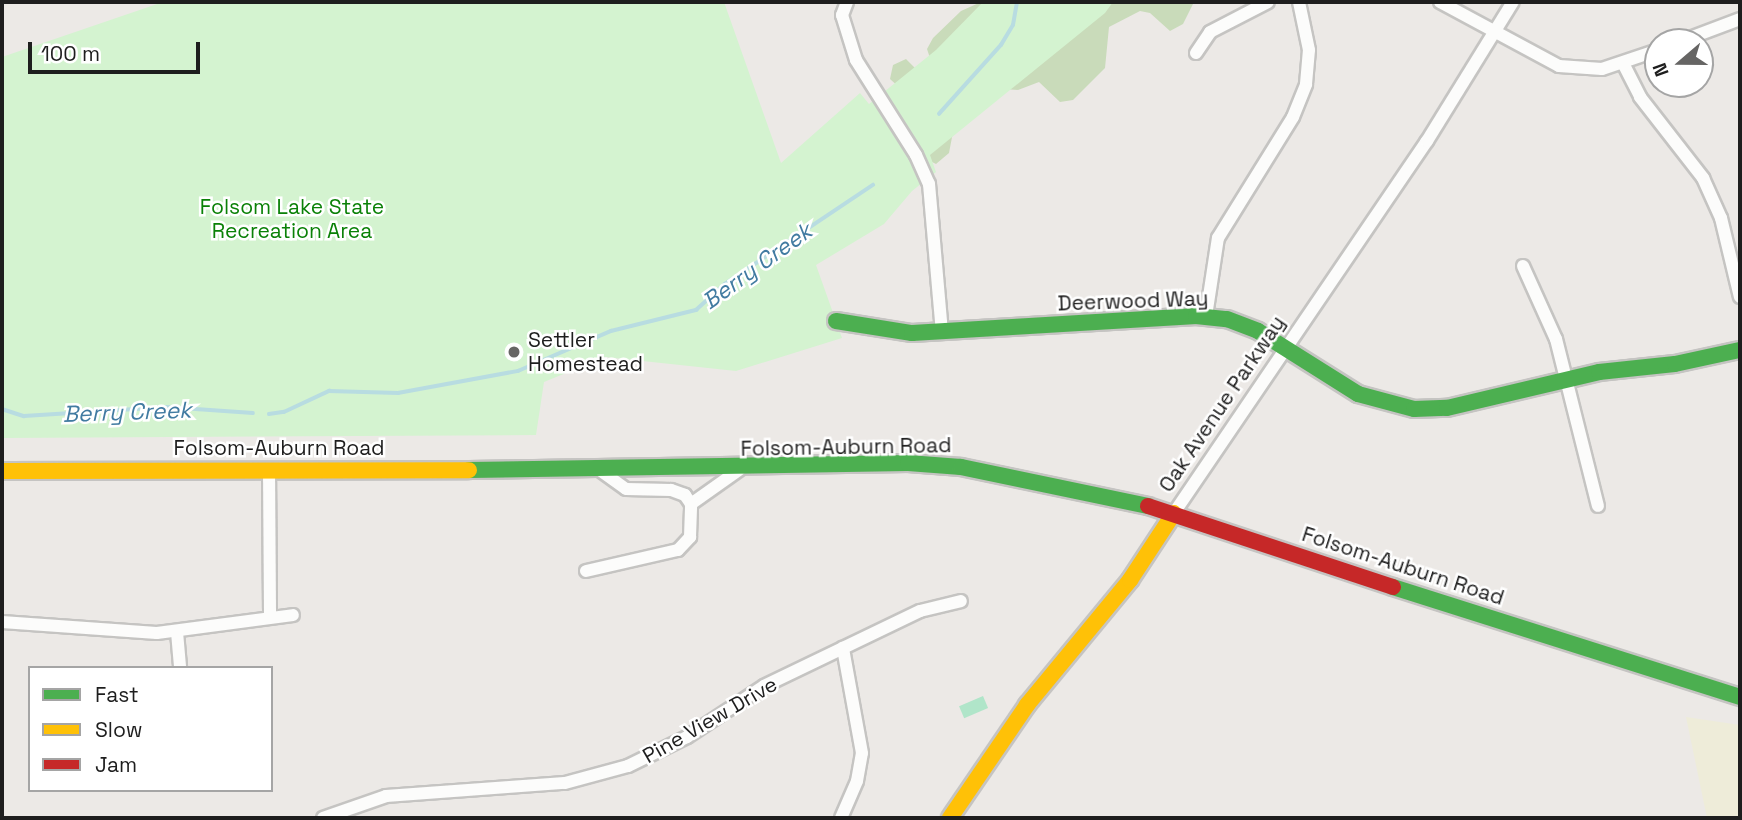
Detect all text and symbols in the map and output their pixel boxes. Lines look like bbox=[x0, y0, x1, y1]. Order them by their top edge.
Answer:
scale bar bbox=[32, 28, 203, 72]
north arrow bbox=[1644, 28, 1714, 98]
text: 100 m bbox=[41, 40, 100, 67]
text: N bbox=[1647, 59, 1675, 80]
park label: Folsom Lake State Recreation Area bbox=[200, 194, 384, 244]
water label: Berry Creek bbox=[697, 217, 817, 315]
street label: Deerwood Way bbox=[1057, 286, 1209, 316]
street label: Oak Avenue Parkway bbox=[1154, 311, 1290, 497]
place label: Settler Homestead bbox=[528, 327, 643, 377]
marker: Settler Homestead bbox=[506, 344, 522, 360]
water label: Berry Creek bbox=[62, 396, 192, 428]
street label: Folsom-Auburn Road bbox=[740, 433, 952, 461]
street label: Folsom-Auburn Road bbox=[174, 435, 384, 461]
street label: Folsom-Auburn Road bbox=[1299, 521, 1507, 611]
legend bbox=[28, 666, 273, 792]
street label: Pine View Drive bbox=[638, 671, 782, 769]
text: Fast bbox=[95, 681, 139, 708]
text: Slow bbox=[95, 716, 143, 743]
text: Jam bbox=[95, 751, 137, 778]

